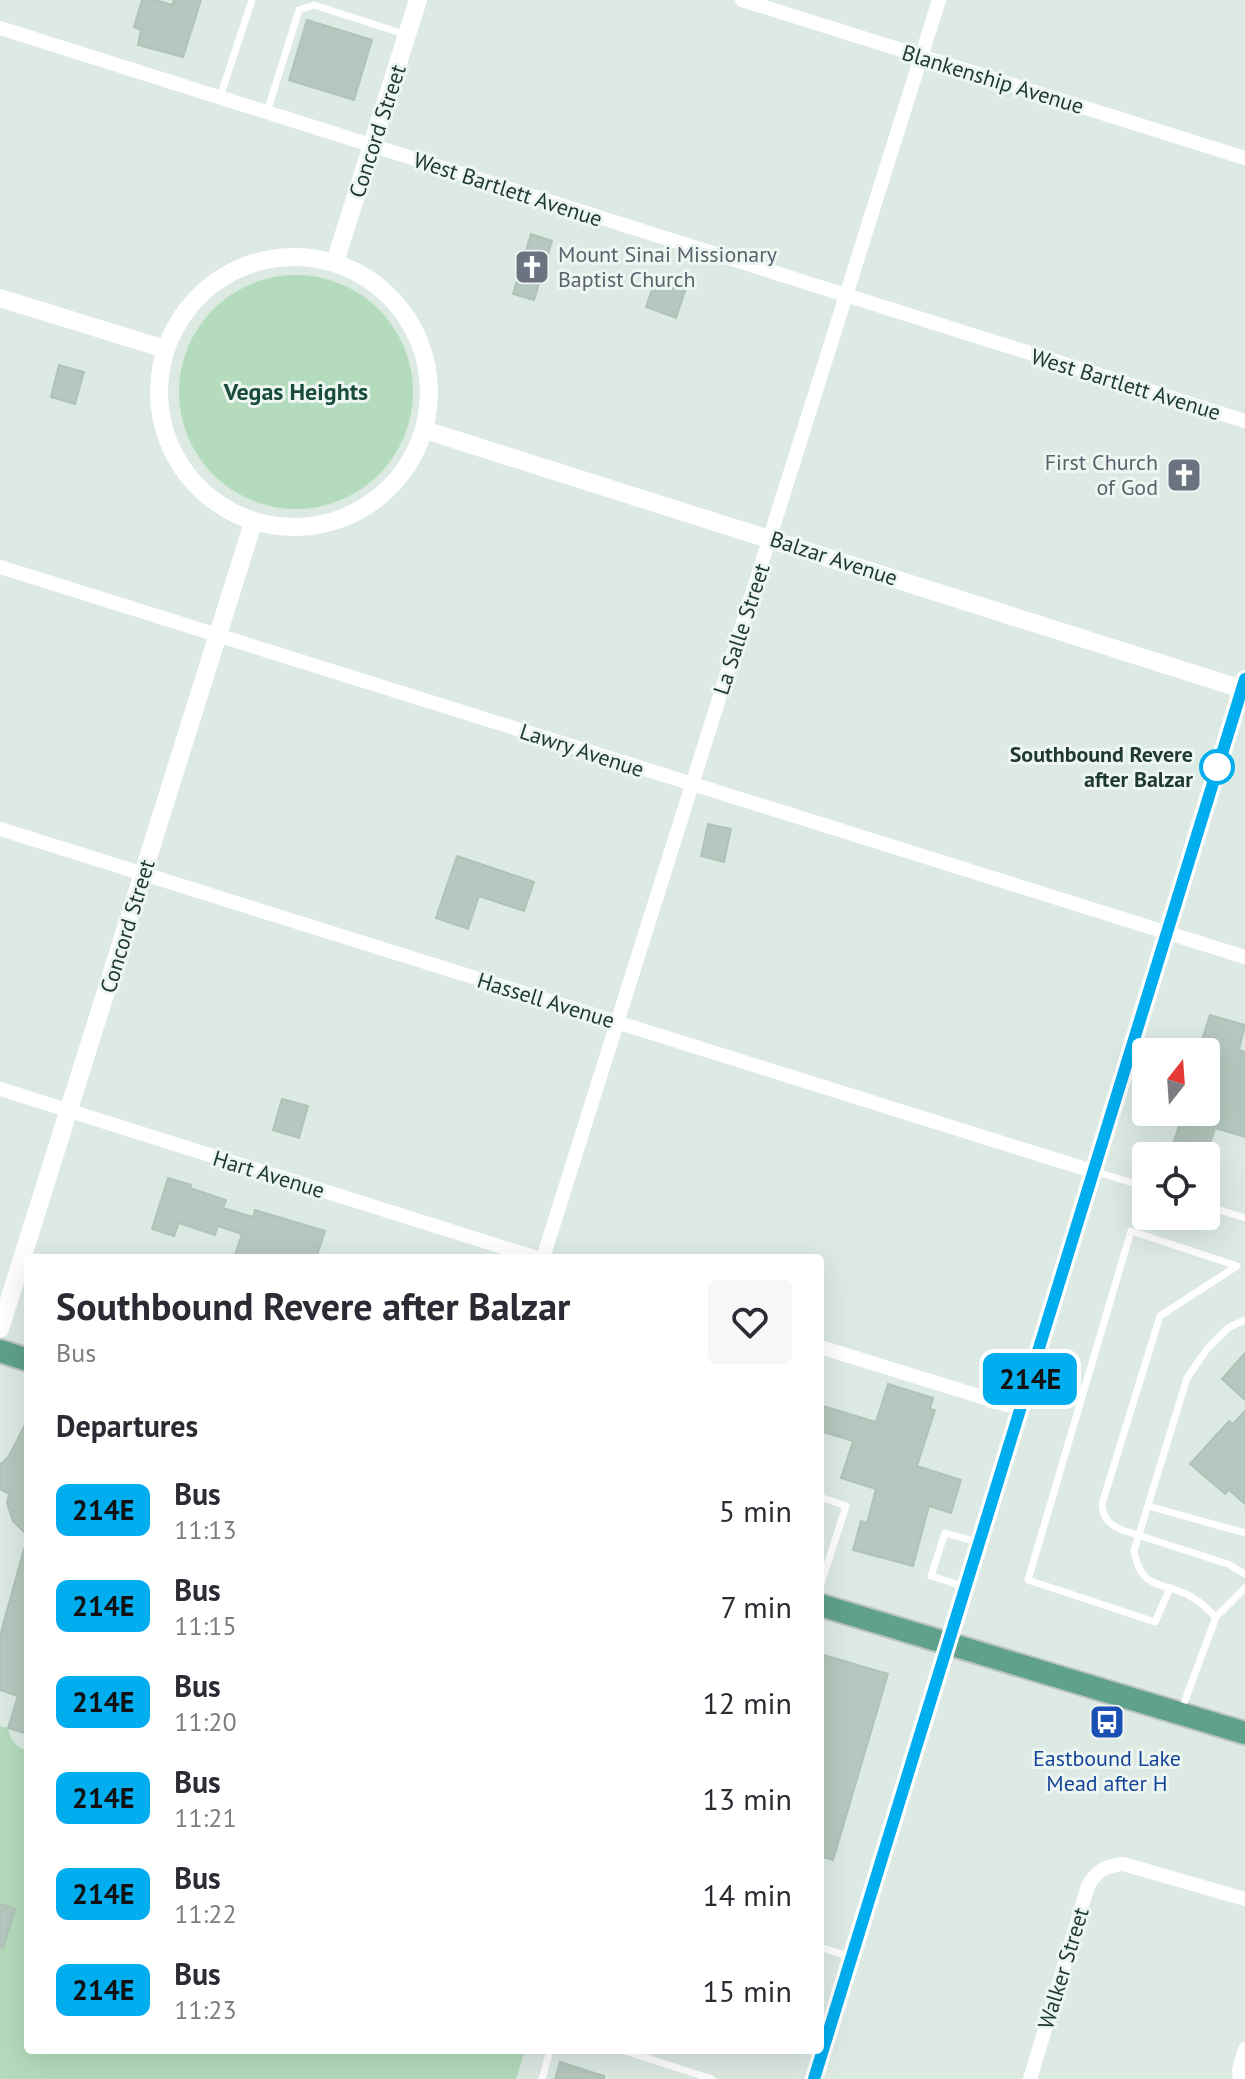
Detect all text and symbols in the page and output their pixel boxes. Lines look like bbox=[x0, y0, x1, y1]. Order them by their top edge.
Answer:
street label: Blankenship Avenue bbox=[899, 38, 1087, 120]
street label: Concord Street bbox=[342, 60, 412, 201]
street label: West Bartlett Avenue bbox=[410, 145, 606, 233]
place label: Mount Sinai Missionary Baptist Church bbox=[558, 240, 778, 293]
church icon: Mount Sinai Missionary Baptist Church bbox=[513, 248, 551, 286]
street label: West Bartlett Avenue bbox=[1028, 342, 1224, 426]
district label: Vegas Heights bbox=[223, 376, 368, 407]
place label: First Church of God bbox=[1045, 448, 1158, 501]
church icon: First Church of God bbox=[1165, 456, 1203, 494]
street label: Balzar Avenue bbox=[767, 524, 901, 592]
street label: La Salle Street bbox=[707, 559, 776, 698]
street label: Lawry Avenue bbox=[516, 717, 648, 783]
place label: Southbound Revere after Balzar bbox=[1010, 740, 1193, 793]
marker: Southbound Revere after Balzar bbox=[1200, 750, 1234, 784]
street label: Concord Street bbox=[93, 855, 161, 996]
street label: Hassell Avenue bbox=[474, 966, 618, 1034]
north arrow bbox=[1132, 1038, 1220, 1126]
map controls bbox=[1132, 1038, 1220, 1230]
button: locate bbox=[1132, 1142, 1220, 1230]
street label: Hart Avenue bbox=[210, 1144, 328, 1204]
button: heart bbox=[708, 1280, 792, 1364]
text: Southbound Revere after Balzar bbox=[56, 1281, 570, 1330]
text: Bus bbox=[56, 1336, 96, 1369]
line badge: 214E bbox=[974, 1353, 1086, 1405]
text: 214E bbox=[999, 1360, 1061, 1397]
text: Departures bbox=[56, 1406, 198, 1445]
text: Bus bbox=[174, 1474, 221, 1513]
text: 214E bbox=[72, 1491, 134, 1528]
text: 5 min bbox=[719, 1491, 792, 1530]
text: 11:13 bbox=[174, 1513, 237, 1546]
text: Bus bbox=[174, 1570, 221, 1609]
text: 214E bbox=[72, 1587, 134, 1624]
text: 7 min bbox=[720, 1587, 792, 1626]
text: 11:15 bbox=[174, 1609, 237, 1642]
text: Bus bbox=[174, 1666, 221, 1705]
text: 214E bbox=[72, 1683, 134, 1720]
text: 12 min bbox=[702, 1683, 792, 1722]
bus stop icon: Eastbound Lake Mead after H bbox=[1088, 1703, 1126, 1741]
text: 11:20 bbox=[174, 1705, 237, 1738]
place label: Eastbound Lake Mead after H bbox=[1033, 1744, 1181, 1797]
text: Bus bbox=[174, 1762, 221, 1801]
text: 214E bbox=[72, 1779, 134, 1816]
text: 13 min bbox=[702, 1779, 792, 1818]
text: 11:21 bbox=[174, 1801, 237, 1834]
text: Bus bbox=[174, 1858, 221, 1897]
text: 214E bbox=[72, 1875, 134, 1912]
text: 14 min bbox=[702, 1875, 792, 1914]
text: 11:22 bbox=[174, 1897, 237, 1930]
street label: Walker Street bbox=[1031, 1903, 1095, 2032]
text: Bus bbox=[174, 1954, 221, 1993]
text: 214E bbox=[72, 1971, 134, 2008]
text: 15 min bbox=[702, 1971, 792, 2010]
text: 11:23 bbox=[174, 1993, 237, 2026]

